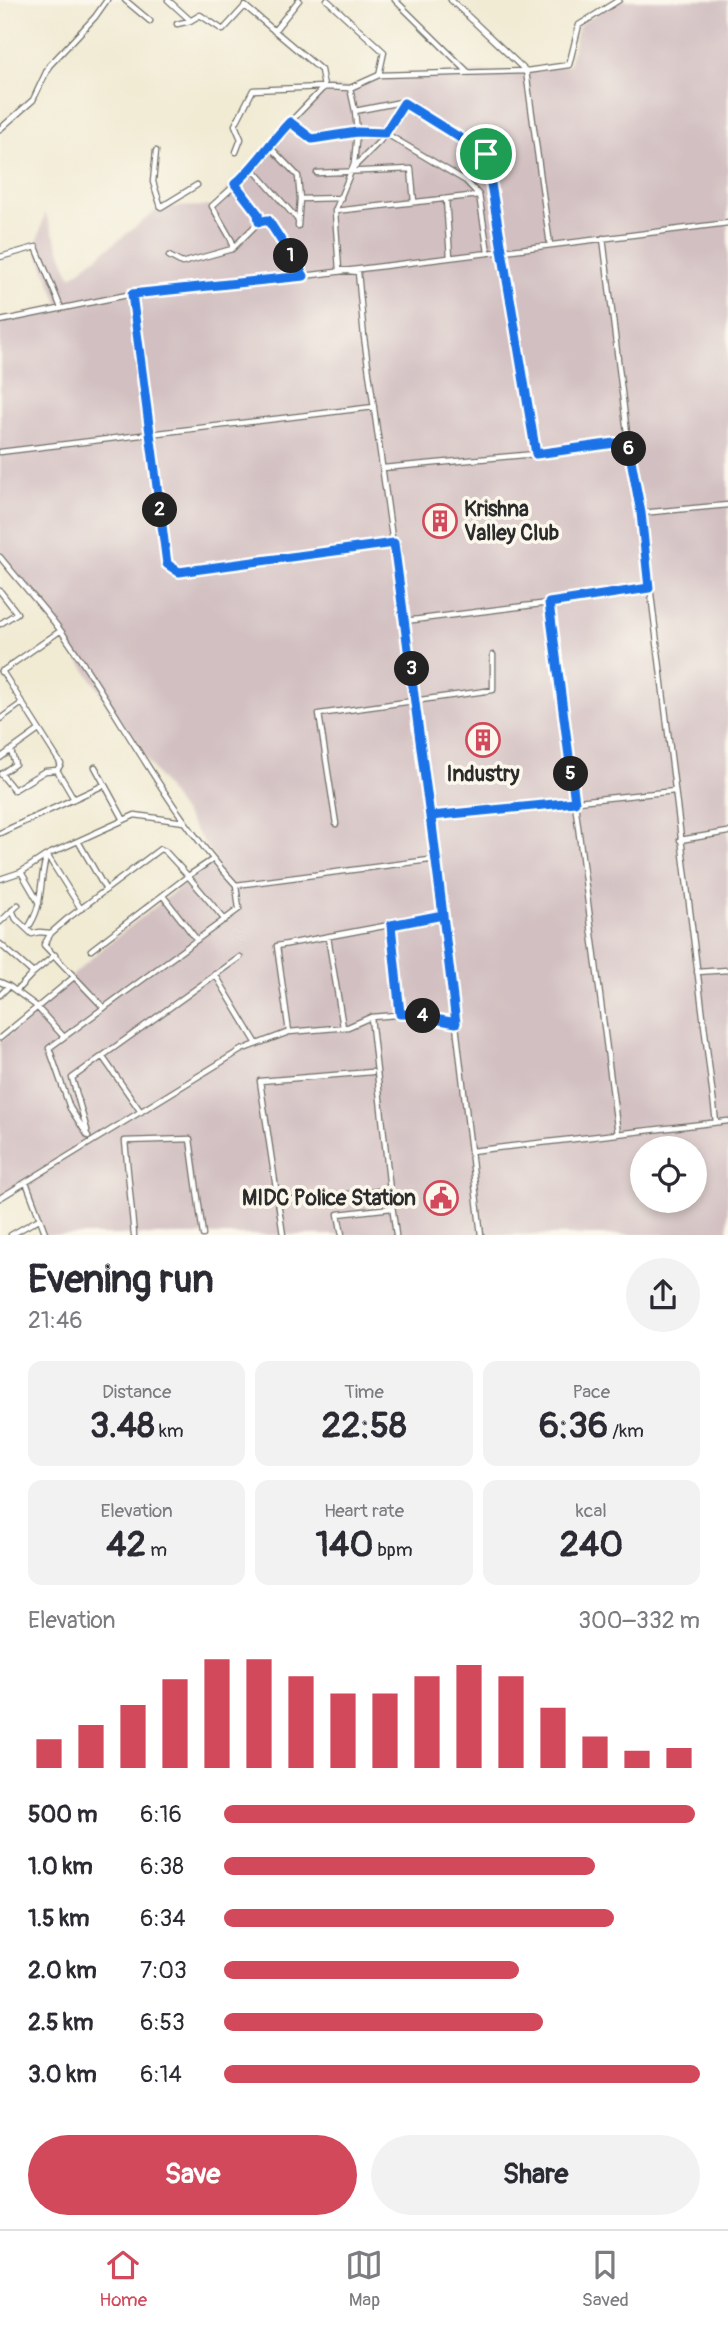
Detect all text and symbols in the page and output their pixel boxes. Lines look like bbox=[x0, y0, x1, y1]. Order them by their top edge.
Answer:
pin bbox=[456, 124, 516, 184]
icon: arrive bbox=[467, 135, 505, 173]
pin: 1 bbox=[274, 238, 308, 274]
text: 1 bbox=[287, 243, 294, 267]
pin: 6 bbox=[612, 432, 646, 466]
text: 6 bbox=[623, 436, 634, 460]
pin: 2 bbox=[142, 492, 178, 528]
place label: Krishna Valley Club bbox=[464, 496, 559, 547]
text: 2 bbox=[154, 497, 165, 521]
building icon: Krishna Valley Club bbox=[421, 502, 459, 540]
pin: 3 bbox=[394, 652, 430, 686]
text: 3 bbox=[406, 656, 417, 680]
building icon: Industry bbox=[464, 721, 502, 759]
pin: 5 bbox=[554, 756, 588, 792]
place label: Industry bbox=[447, 761, 520, 788]
text: 5 bbox=[565, 761, 576, 785]
pin: 4 bbox=[406, 998, 440, 1034]
text: 4 bbox=[417, 1003, 428, 1027]
map controls bbox=[630, 1136, 707, 1213]
button: locate bbox=[630, 1136, 707, 1213]
public building icon: MIDC Police Station bbox=[422, 1179, 460, 1217]
place label: MIDC Police Station bbox=[242, 1185, 416, 1212]
text: Evening run bbox=[28, 1256, 214, 1304]
button: share bbox=[626, 1258, 700, 1332]
text: 21:46 bbox=[28, 1306, 83, 1335]
text: Distance bbox=[102, 1380, 171, 1404]
text: Time bbox=[344, 1380, 384, 1404]
text: Pace bbox=[573, 1380, 610, 1404]
text: 3.48 bbox=[90, 1404, 155, 1448]
text: 22:58 bbox=[321, 1404, 407, 1448]
text: 6:36 bbox=[539, 1404, 608, 1448]
text: km bbox=[155, 1419, 184, 1443]
text: /km bbox=[608, 1419, 644, 1443]
text: Elevation bbox=[100, 1499, 173, 1523]
text: Heart rate bbox=[324, 1499, 404, 1523]
text: kcal bbox=[576, 1499, 607, 1523]
text: 42 bbox=[106, 1523, 146, 1567]
text: 140 bbox=[315, 1523, 373, 1567]
text: 240 bbox=[559, 1523, 623, 1567]
text: m bbox=[146, 1538, 167, 1562]
text: bpm bbox=[373, 1538, 413, 1562]
text: Elevation bbox=[28, 1606, 116, 1635]
text: 300–332 m bbox=[578, 1606, 700, 1635]
text: 500 m bbox=[28, 1800, 97, 1829]
text: 6:16 bbox=[140, 1800, 182, 1829]
text: 1.0 km bbox=[28, 1852, 93, 1881]
text: 6:38 bbox=[140, 1852, 184, 1881]
text: 1.5 km bbox=[28, 1904, 90, 1933]
text: 6:34 bbox=[140, 1904, 186, 1933]
text: 2.0 km bbox=[28, 1956, 97, 1985]
text: 7:03 bbox=[140, 1956, 187, 1985]
text: 2.5 km bbox=[28, 2008, 93, 2037]
text: 6:53 bbox=[140, 2008, 185, 2037]
text: 3.0 km bbox=[28, 2060, 97, 2089]
text: 6:14 bbox=[140, 2060, 182, 2089]
button: Save bbox=[28, 2135, 357, 2215]
button: Share bbox=[371, 2135, 700, 2215]
tab: Home bbox=[99, 2246, 147, 2312]
tab: Map bbox=[345, 2246, 383, 2312]
tab: Saved bbox=[582, 2246, 629, 2312]

